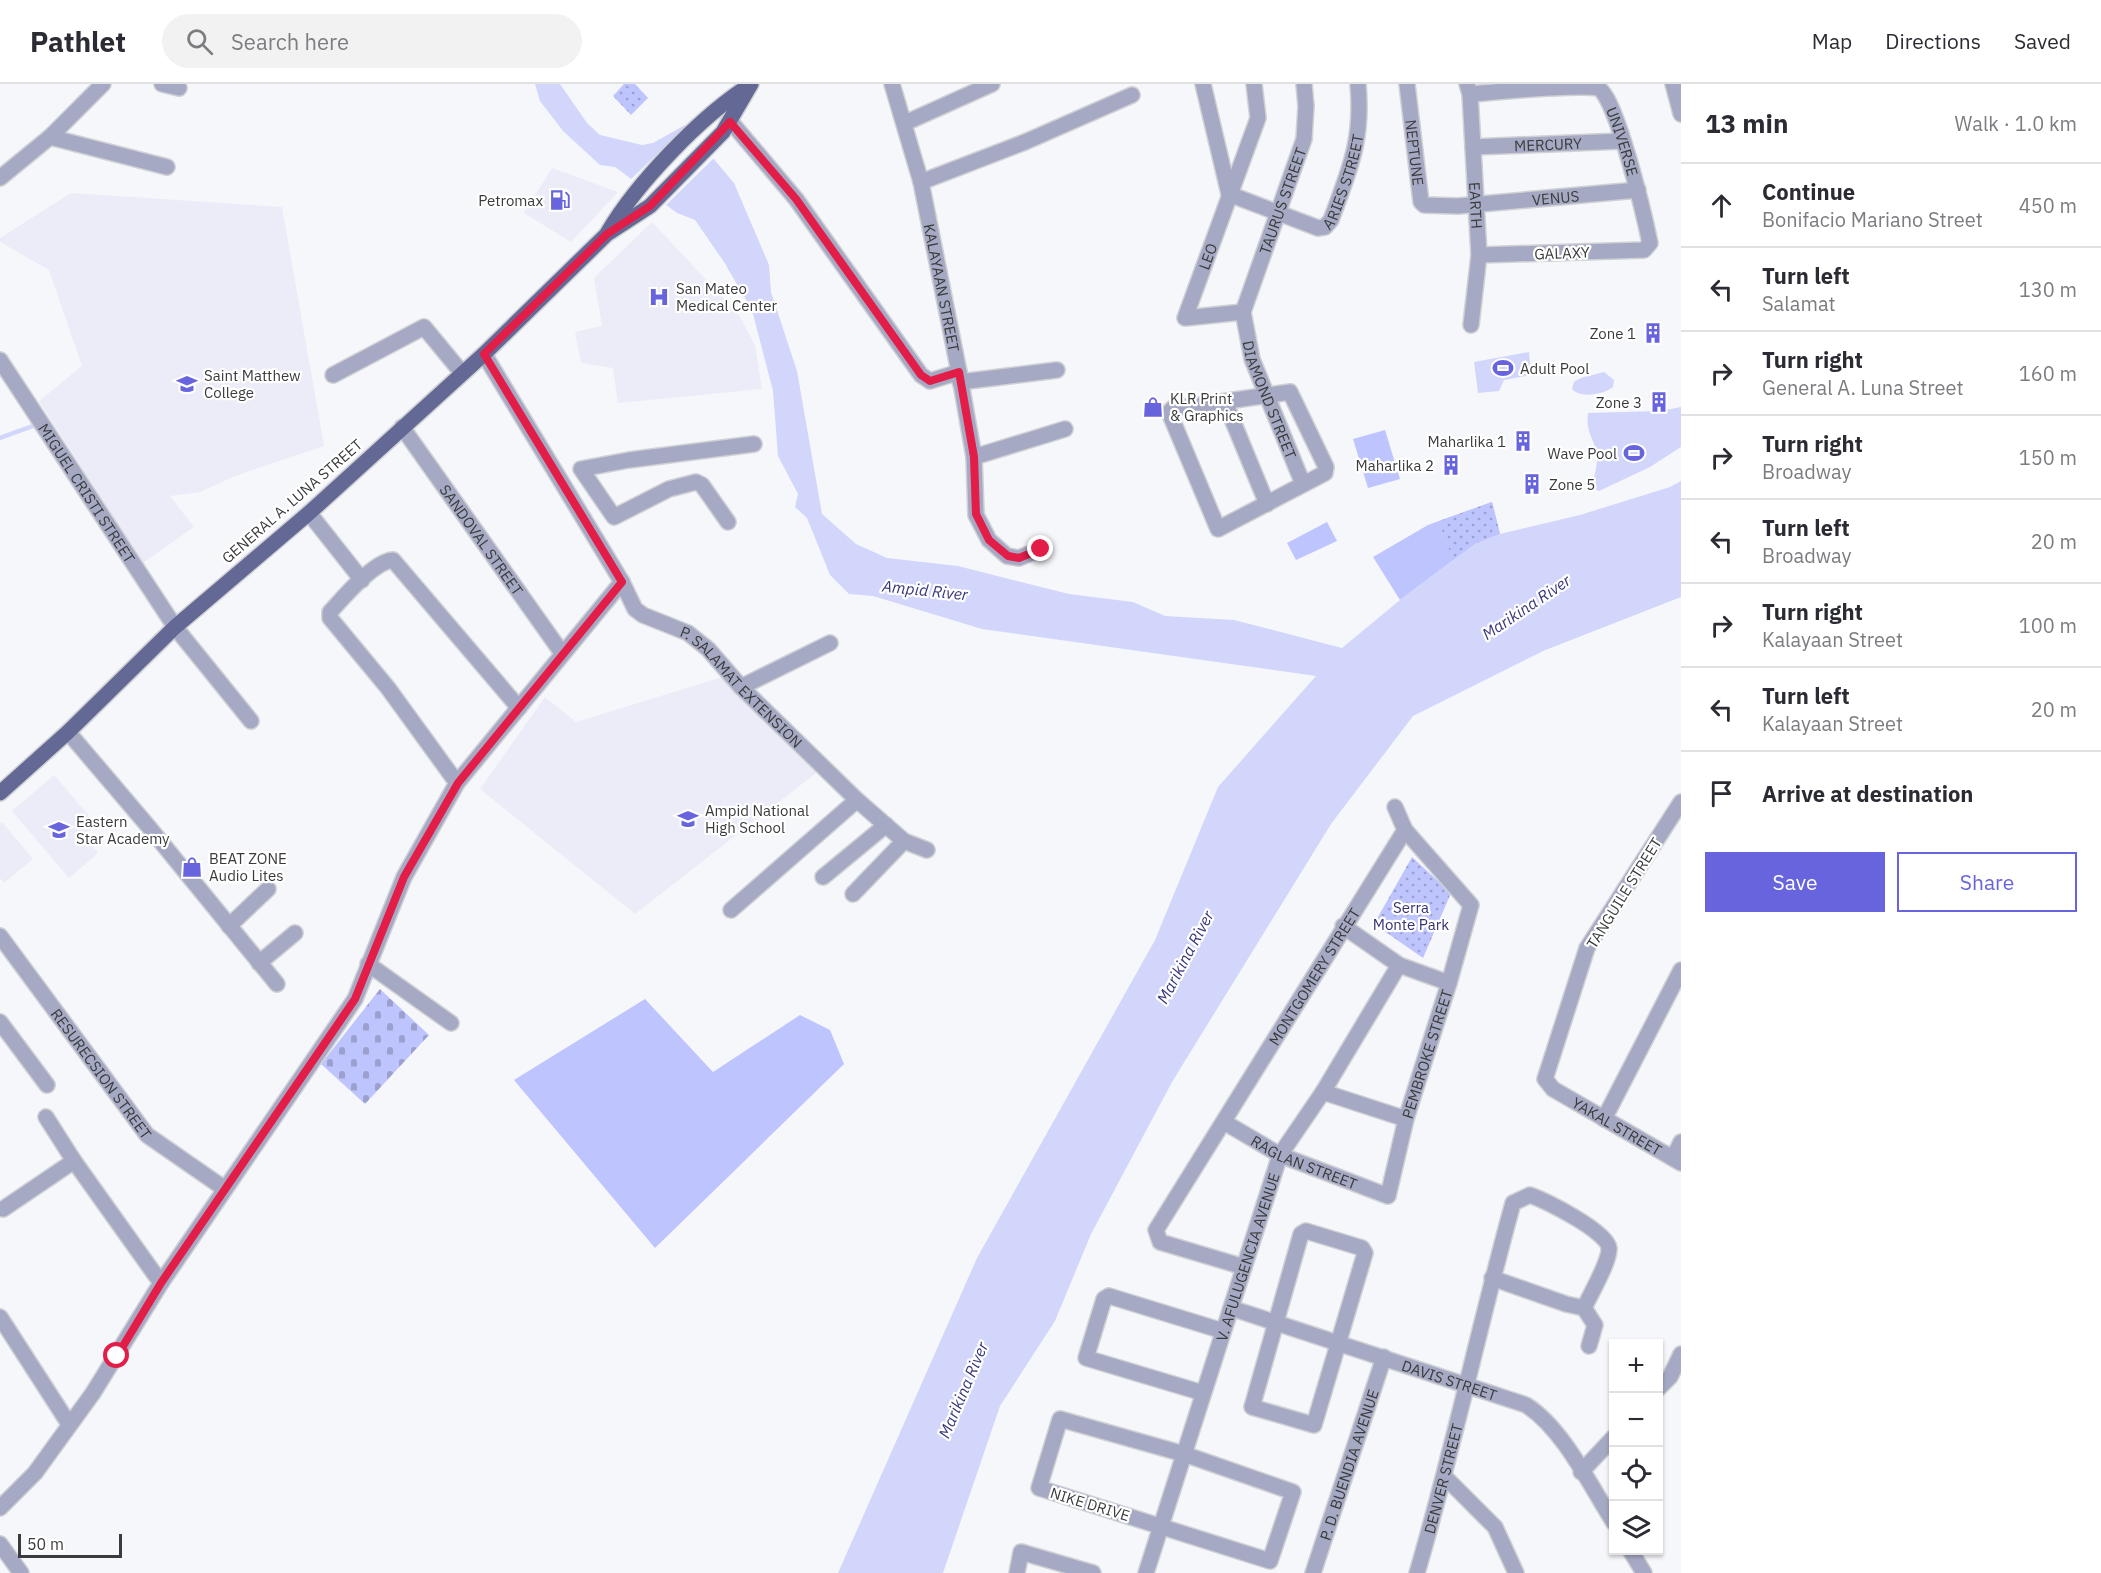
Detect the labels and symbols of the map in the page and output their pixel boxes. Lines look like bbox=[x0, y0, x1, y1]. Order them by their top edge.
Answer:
street label: UNIVERSE bbox=[1602, 104, 1643, 178]
street label: NEPTUNE bbox=[1402, 118, 1428, 187]
street label: ARIES STREET bbox=[1318, 132, 1367, 233]
street label: MERCURY bbox=[1514, 133, 1582, 155]
street label: TAURUS STREET bbox=[1255, 144, 1310, 257]
street label: EARTH bbox=[1465, 181, 1487, 229]
street label: VENUS bbox=[1531, 186, 1580, 209]
fuel station icon: Petromax bbox=[548, 188, 572, 212]
place label: Petromax bbox=[478, 191, 543, 210]
street label: KALAYAAN STREET bbox=[920, 222, 964, 354]
street label: LEO bbox=[1194, 240, 1221, 272]
street label: GALAXY bbox=[1534, 243, 1590, 263]
place label: San Mateo Medical Center bbox=[676, 279, 778, 315]
hospital icon: San Mateo Medical Center bbox=[647, 285, 671, 309]
building icon: Zone 1 bbox=[1641, 321, 1665, 345]
place label: Zone 1 bbox=[1590, 324, 1636, 343]
street label: DIAMOND STREET bbox=[1239, 339, 1301, 462]
sports icon: Adult Pool bbox=[1491, 356, 1515, 380]
place label: Adult Pool bbox=[1520, 359, 1589, 378]
place label: Saint Matthew College bbox=[204, 366, 301, 402]
school or university icon: Saint Matthew College bbox=[175, 372, 199, 396]
place label: KLR Print & Graphics bbox=[1170, 389, 1244, 425]
building icon: Zone 3 bbox=[1647, 390, 1671, 414]
place label: Zone 3 bbox=[1596, 393, 1642, 412]
shop icon: KLR Print & Graphics bbox=[1141, 395, 1165, 419]
street label: MIGUEL CRISTI STREET bbox=[35, 420, 140, 567]
building icon: Maharlika 1 bbox=[1511, 429, 1535, 453]
place label: Maharlika 1 bbox=[1428, 432, 1506, 451]
street label: GENERAL A. LUNA STREET bbox=[218, 434, 366, 567]
sports icon: Wave Pool bbox=[1622, 441, 1646, 465]
place label: Wave Pool bbox=[1547, 444, 1617, 463]
building icon: Maharlika 2 bbox=[1439, 453, 1463, 477]
place label: Maharlika 2 bbox=[1356, 456, 1434, 475]
building icon: Zone 5 bbox=[1520, 472, 1544, 496]
place label: Zone 5 bbox=[1549, 475, 1595, 494]
street label: SANDOVAL STREET bbox=[436, 480, 528, 599]
route end bbox=[1027, 535, 1053, 561]
water label: Marikina River bbox=[1478, 569, 1575, 644]
water label: Ampid River bbox=[880, 575, 970, 605]
street label: P. SALAMAT EXTENSION bbox=[678, 621, 807, 751]
place label: Ampid National High School bbox=[705, 801, 809, 837]
school or university icon: Ampid National High School bbox=[676, 807, 700, 831]
place label: Eastern Star Academy bbox=[76, 812, 170, 848]
school or university icon: Eastern Star Academy bbox=[47, 818, 71, 842]
street label: TANGUILE STREET bbox=[1582, 834, 1666, 952]
place label: BEAT ZONE Audio Lites bbox=[209, 849, 287, 885]
shop icon: BEAT ZONE Audio Lites bbox=[180, 855, 204, 879]
park label: Serra Monte Park bbox=[1373, 898, 1449, 934]
street label: MONTGOMERY STREET bbox=[1264, 904, 1364, 1049]
water label: Marikina River bbox=[1152, 906, 1218, 1007]
street label: PEMBROKE STREET bbox=[1397, 986, 1456, 1121]
street label: RESURECSION STREET bbox=[47, 1005, 156, 1143]
street label: YAKAL STREET bbox=[1569, 1093, 1666, 1160]
street label: RAGLAN STREET bbox=[1248, 1131, 1360, 1193]
street label: V. AFULUGENCIA AVENUE bbox=[1211, 1170, 1283, 1344]
water label: Marikina River bbox=[934, 1338, 993, 1441]
route start bbox=[103, 1342, 129, 1368]
street label: DAVIS STREET bbox=[1399, 1355, 1500, 1404]
street label: P. D. BUENDIA AVENUE bbox=[1315, 1387, 1382, 1542]
street label: DENVER STREET bbox=[1419, 1421, 1466, 1536]
street label: NIKE DRIVE bbox=[1048, 1483, 1132, 1525]
scale bar bbox=[18, 1531, 122, 1558]

